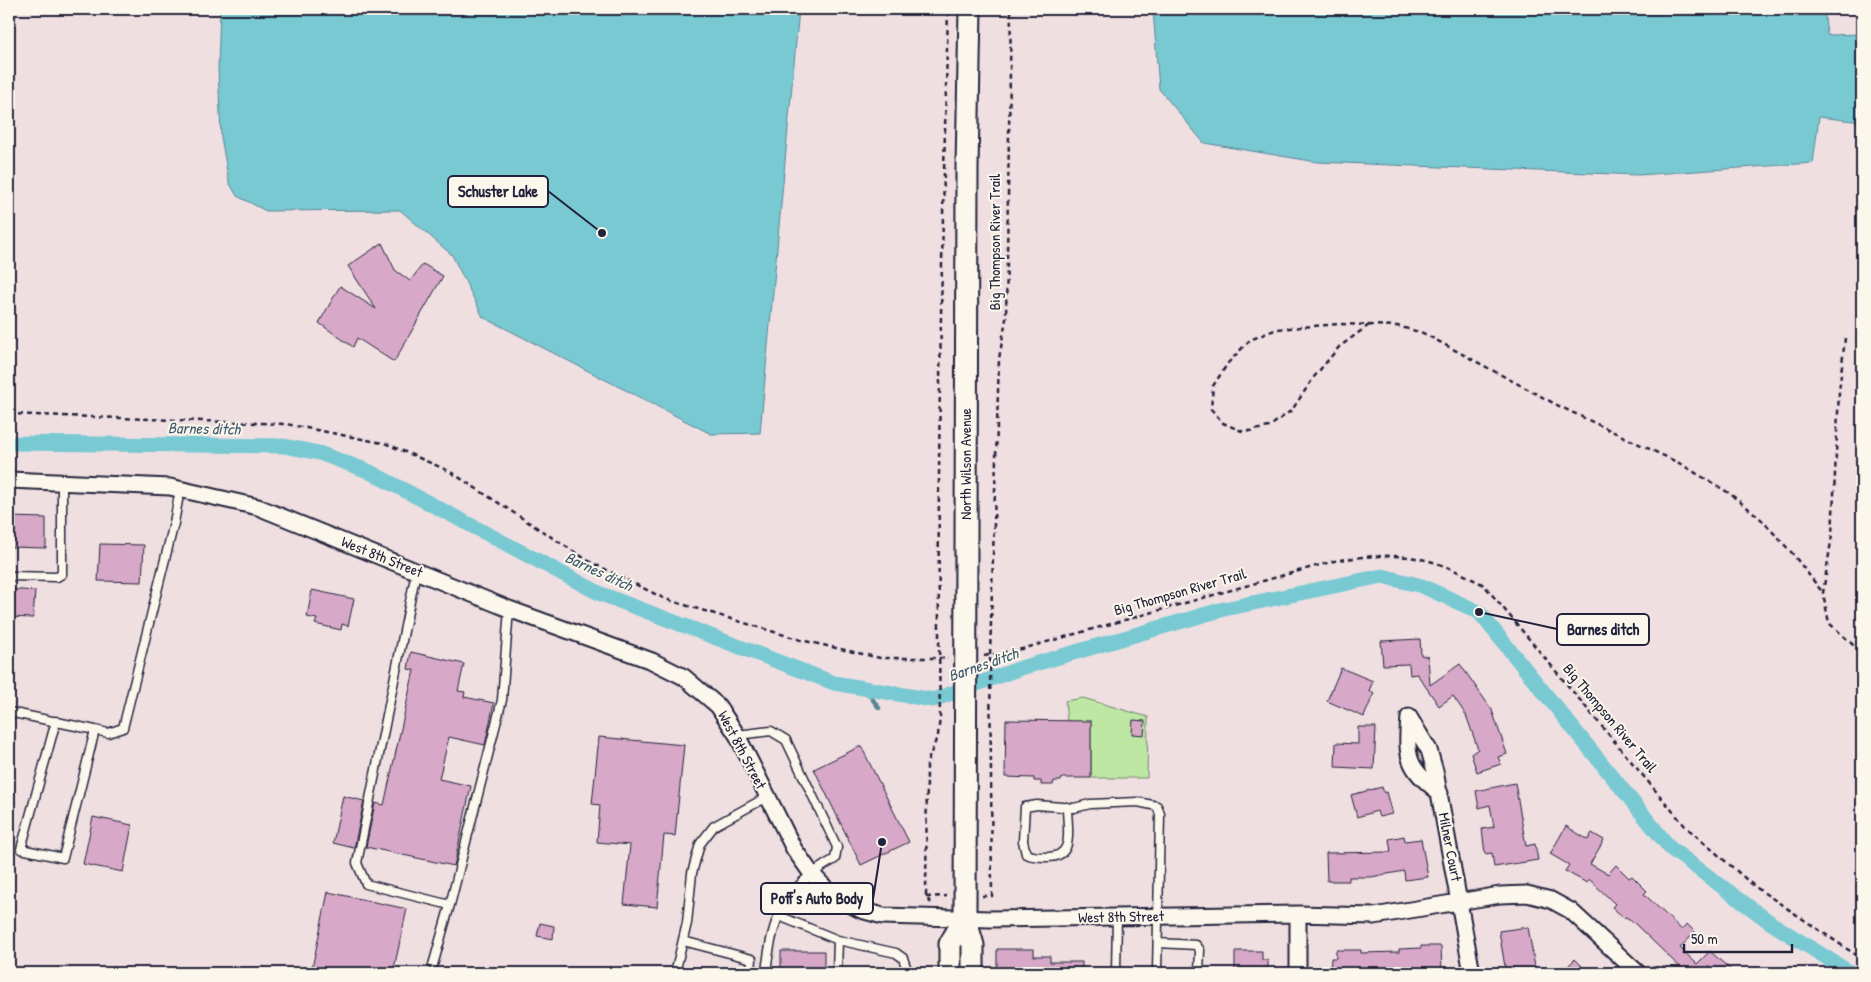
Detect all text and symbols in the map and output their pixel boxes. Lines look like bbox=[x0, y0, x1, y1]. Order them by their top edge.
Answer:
street label: Big Thompson River Trail bbox=[984, 174, 1005, 310]
callout: Schuster Lake bbox=[448, 176, 548, 207]
text: Schuster Lake bbox=[458, 180, 539, 202]
street label: North Wilson Avenue bbox=[955, 408, 976, 520]
water label: Barnes ditch bbox=[168, 416, 242, 440]
street label: West 8th Street bbox=[338, 531, 427, 583]
water label: Barnes ditch bbox=[562, 546, 638, 597]
street label: Big Thompson River Trail bbox=[1111, 563, 1248, 620]
callout: Barnes ditch bbox=[1557, 614, 1649, 645]
text: Barnes ditch bbox=[1567, 618, 1639, 640]
water label: Barnes ditch bbox=[945, 641, 1022, 686]
street label: Big Thompson River Trail bbox=[1558, 659, 1662, 777]
street label: West 8th Street bbox=[713, 707, 772, 793]
street label: Milner Court bbox=[1434, 811, 1468, 884]
callout: Poff's Auto Body bbox=[761, 883, 873, 914]
text: Poff's Auto Body bbox=[771, 887, 863, 910]
street label: West 8th Street bbox=[1078, 905, 1165, 928]
scale bar bbox=[1684, 922, 1791, 954]
text: 50 m bbox=[1691, 928, 1718, 949]

